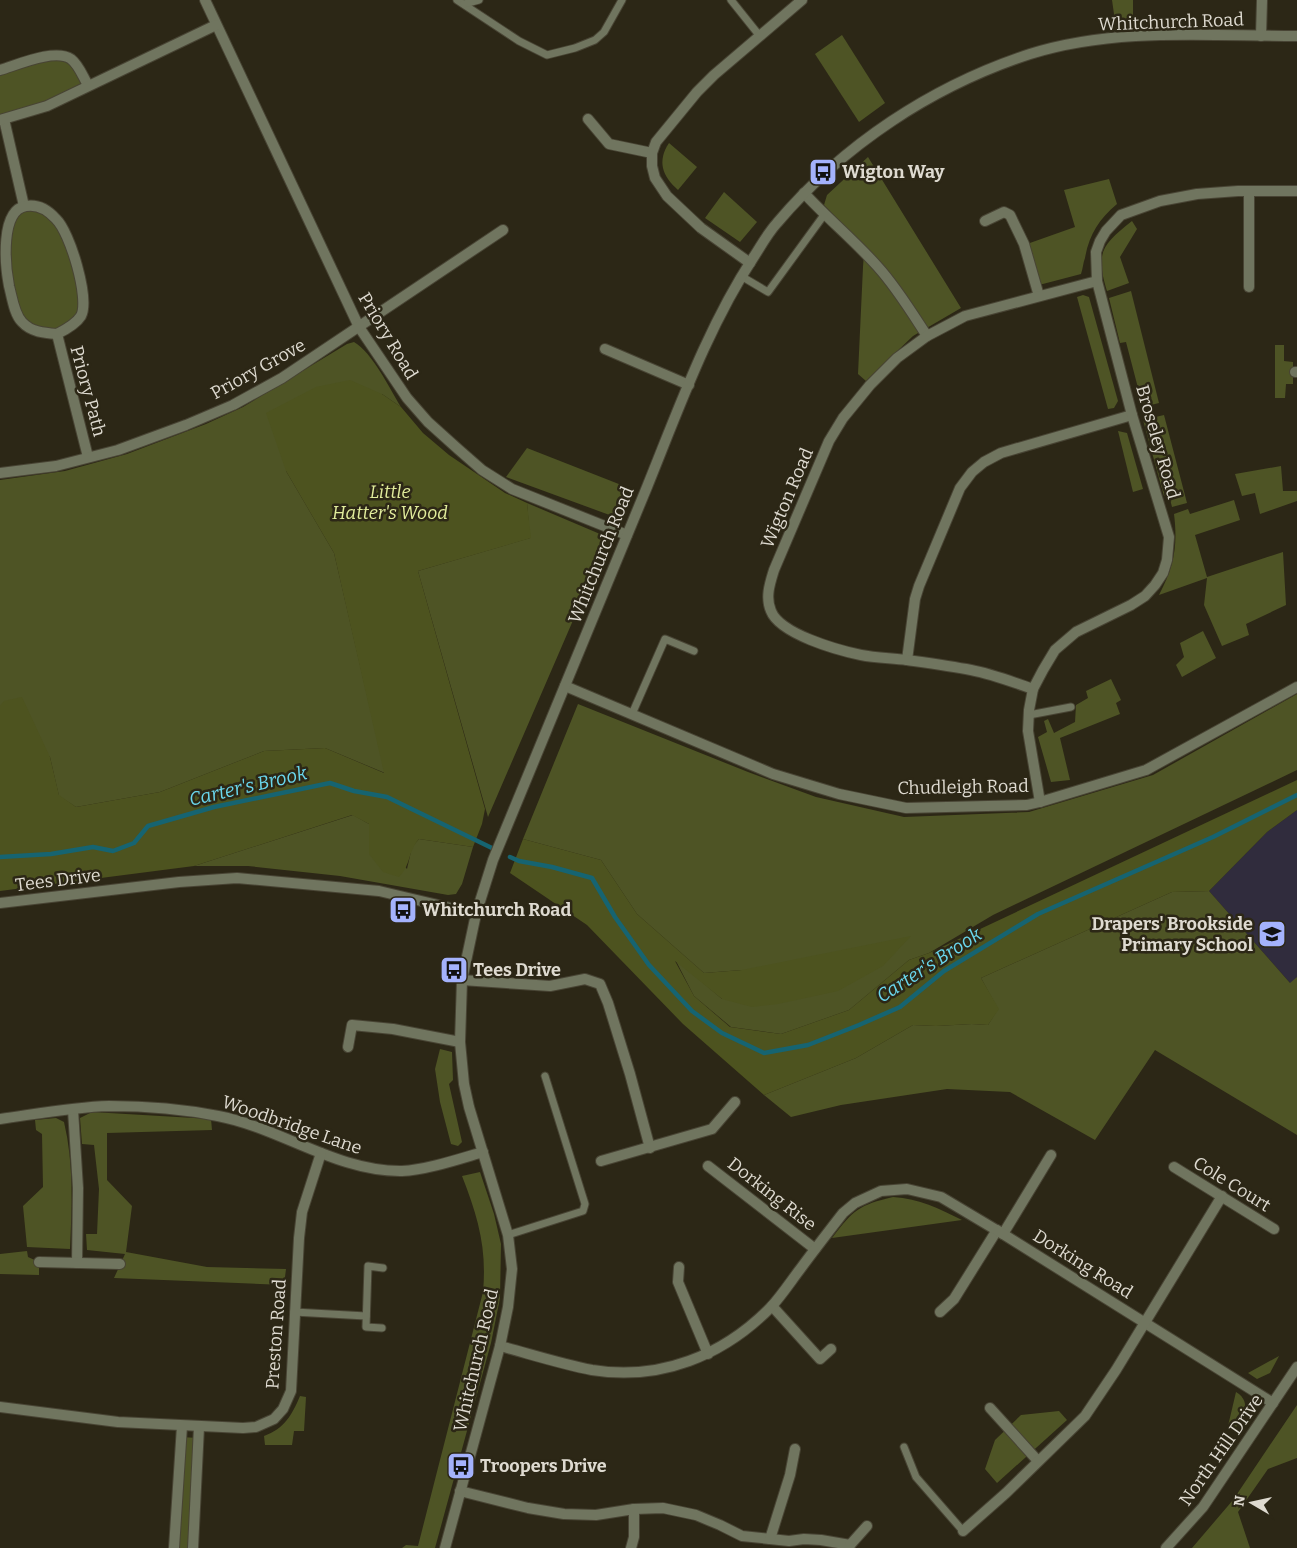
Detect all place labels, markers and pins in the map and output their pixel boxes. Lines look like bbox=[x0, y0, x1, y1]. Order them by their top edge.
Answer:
bus stop icon: Wigton Way bbox=[808, 157, 838, 187]
place label: Wigton Way bbox=[842, 161, 945, 183]
bus stop icon: Whitchurch Road bbox=[388, 895, 418, 925]
place label: Whitchurch Road bbox=[422, 899, 571, 921]
place label: Drapers' Brookside Primary School bbox=[1091, 913, 1253, 956]
school or university icon: Drapers' Brookside Primary School bbox=[1257, 919, 1287, 949]
bus stop icon: Tees Drive bbox=[439, 955, 469, 985]
place label: Tees Drive bbox=[473, 959, 561, 981]
bus stop icon: Troopers Drive bbox=[446, 1451, 476, 1481]
place label: Troopers Drive bbox=[480, 1455, 607, 1477]

